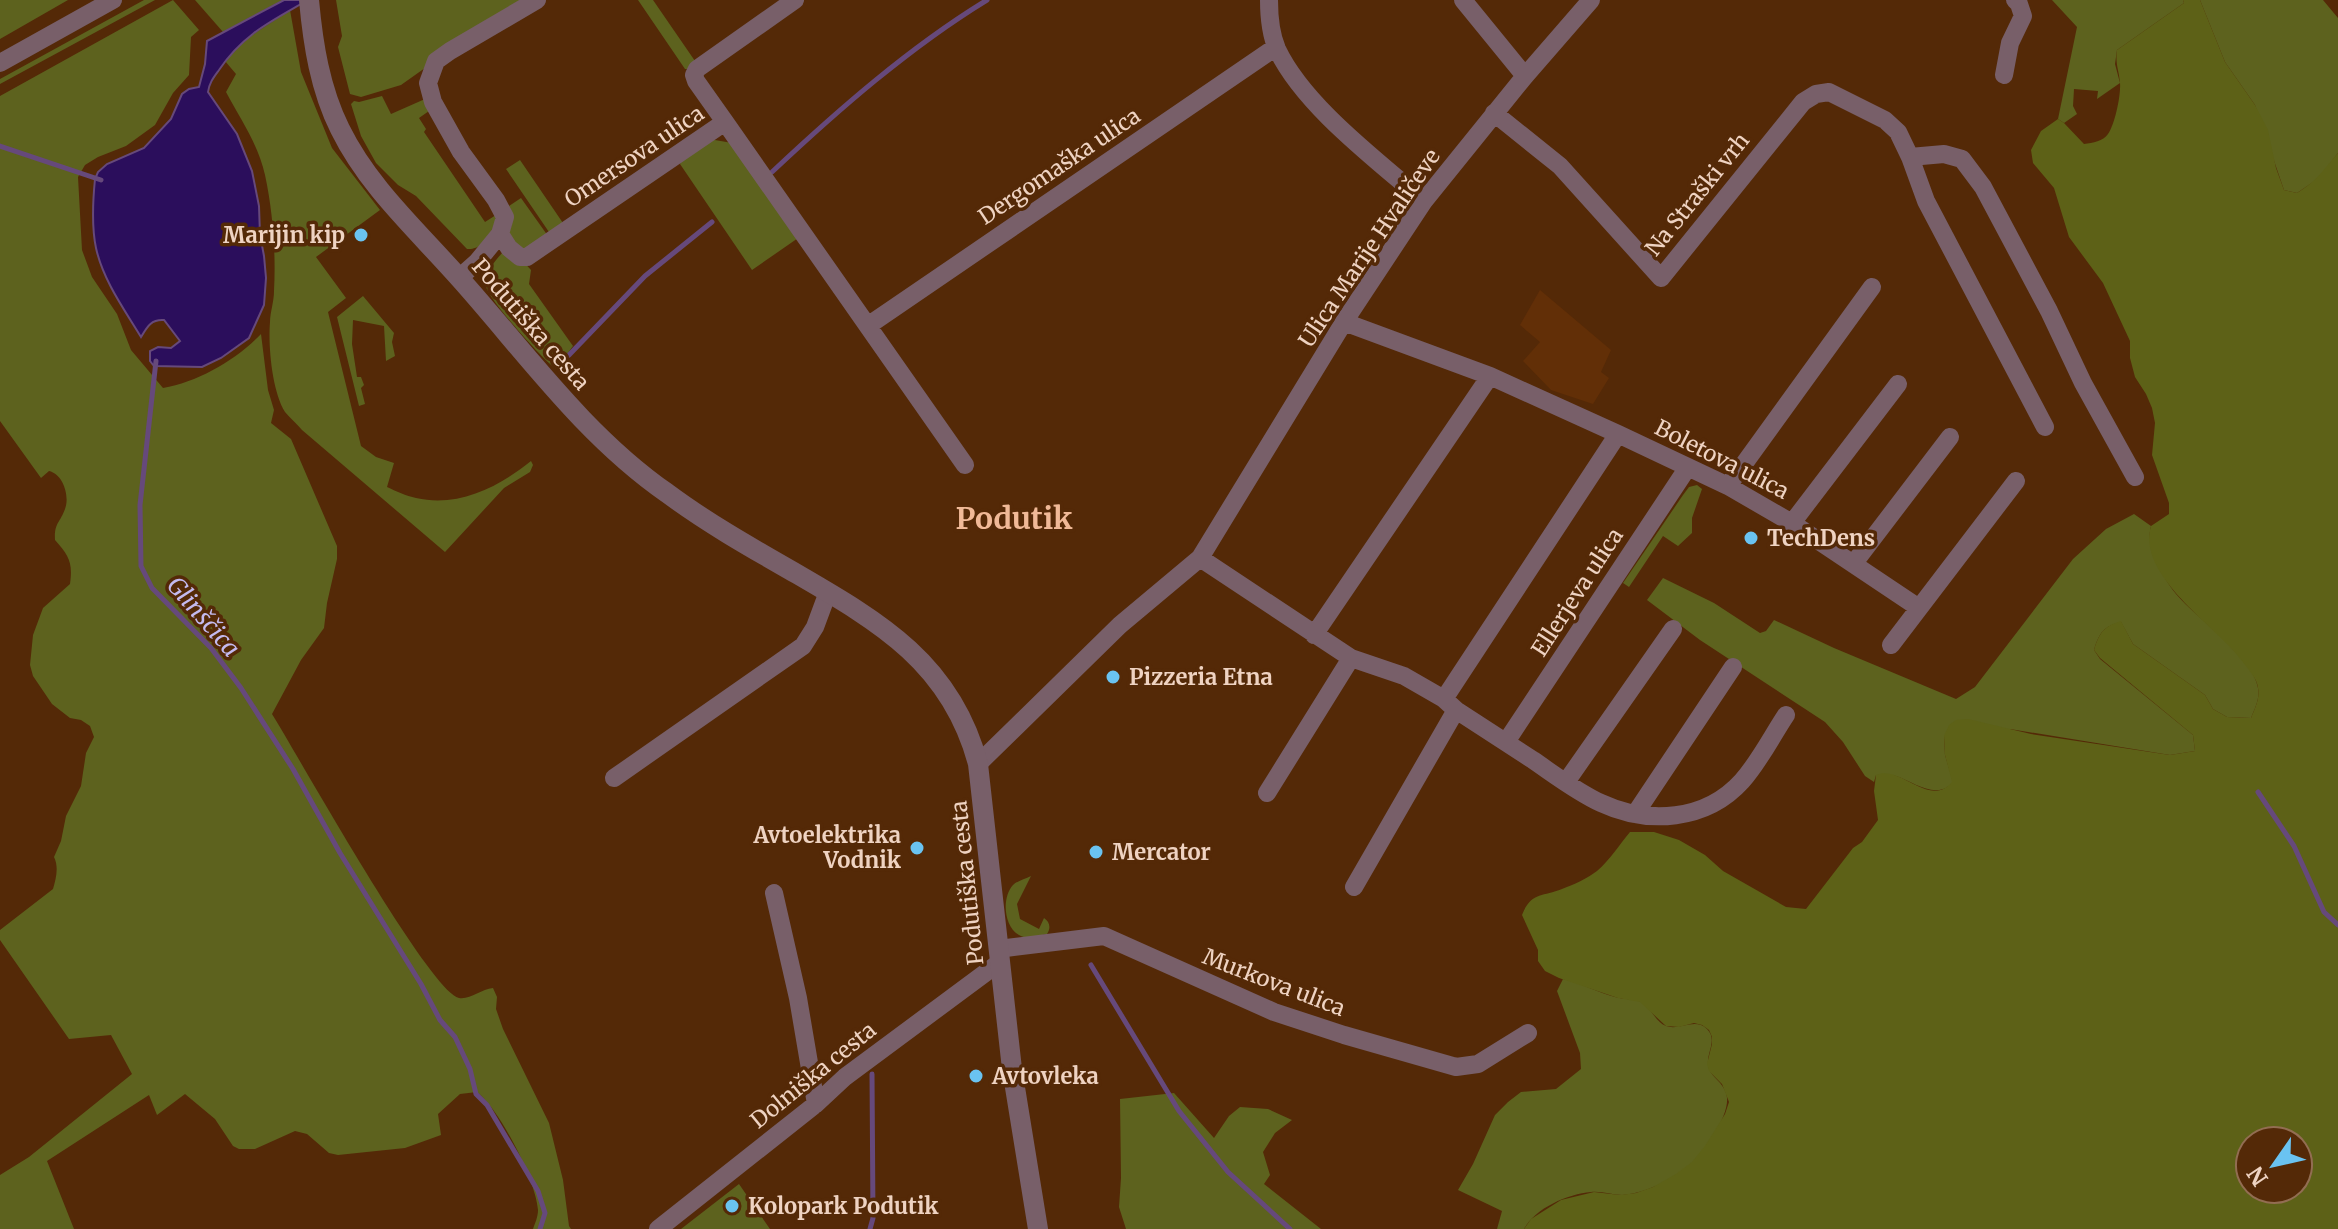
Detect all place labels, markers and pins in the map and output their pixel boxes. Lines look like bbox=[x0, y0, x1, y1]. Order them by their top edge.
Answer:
place label: Marijin kip bbox=[223, 221, 345, 249]
marker: Marijin kip bbox=[352, 226, 370, 244]
place label: TechDens bbox=[1767, 524, 1875, 552]
marker: TechDens bbox=[1742, 529, 1760, 547]
place label: Pizzeria Etna bbox=[1129, 663, 1273, 691]
marker: Pizzeria Etna bbox=[1104, 668, 1122, 686]
place label: Avtoelektrika Vodnik bbox=[752, 821, 902, 874]
place label: Mercator bbox=[1112, 838, 1211, 866]
marker: Avtoelektrika Vodnik bbox=[908, 839, 926, 857]
marker: Mercator bbox=[1087, 843, 1105, 861]
place label: Avtovleka bbox=[991, 1062, 1099, 1090]
marker: Avtovleka bbox=[967, 1067, 985, 1085]
place label: Kolopark Podutik bbox=[748, 1192, 939, 1220]
marker: Kolopark Podutik bbox=[723, 1197, 741, 1215]

